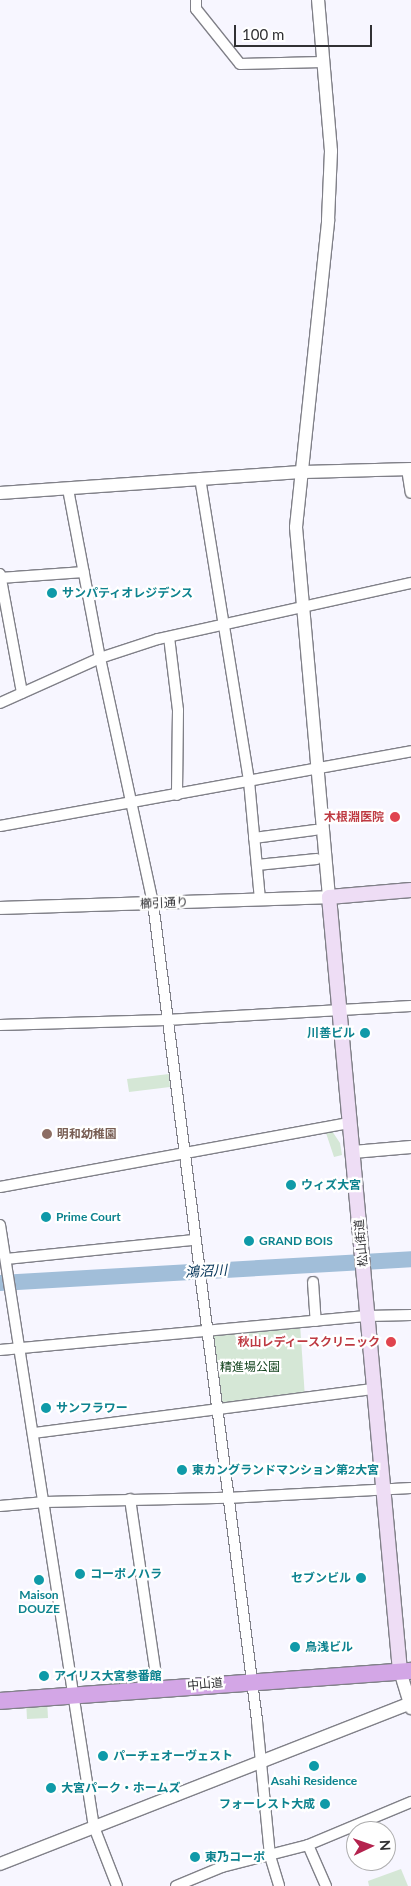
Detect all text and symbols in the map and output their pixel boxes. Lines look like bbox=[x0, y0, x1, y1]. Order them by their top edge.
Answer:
scale bar bbox=[236, 15, 374, 47]
text: 100 m bbox=[242, 25, 284, 43]
place label: サンパティオレジデンス bbox=[62, 586, 194, 600]
marker: サンパティオレジデンス bbox=[46, 587, 58, 599]
place label: 木根淵医院 bbox=[324, 810, 384, 824]
marker: 木根淵医院 bbox=[388, 810, 402, 824]
street label: 櫛引通り bbox=[140, 895, 188, 911]
place label: 川善ビル bbox=[307, 1026, 355, 1040]
marker: 川善ビル bbox=[359, 1027, 371, 1039]
place label: 明和幼稚園 bbox=[57, 1127, 117, 1141]
marker: 明和幼稚園 bbox=[41, 1128, 53, 1140]
place label: ウィズ大宮 bbox=[301, 1178, 361, 1192]
marker: ウィズ大宮 bbox=[285, 1179, 297, 1191]
place label: Prime Court bbox=[56, 1210, 121, 1224]
marker: Prime Court bbox=[40, 1211, 52, 1223]
street label: 松山街道 bbox=[352, 1218, 370, 1268]
place label: GRAND BOIS bbox=[259, 1234, 333, 1248]
marker: GRAND BOIS bbox=[243, 1235, 255, 1247]
water label: 鴻沼川 bbox=[185, 1262, 227, 1280]
place label: 秋山レディースクリニック bbox=[236, 1335, 380, 1349]
marker: 秋山レディースクリニック bbox=[384, 1335, 398, 1349]
park label: 精進場公園 bbox=[220, 1360, 280, 1374]
place label: サンフラワー bbox=[56, 1401, 128, 1415]
marker: サンフラワー bbox=[40, 1402, 52, 1414]
place label: 東カングランドマンション第2大宮 bbox=[192, 1463, 379, 1477]
marker: 東カングランドマンション第2大宮 bbox=[176, 1464, 188, 1476]
place label: コーポノハラ bbox=[90, 1567, 162, 1581]
marker: コーポノハラ bbox=[74, 1568, 86, 1580]
place label: セブンビル bbox=[291, 1571, 351, 1585]
marker: セブンビル bbox=[355, 1572, 367, 1584]
marker: Maison DOUZE bbox=[33, 1574, 45, 1586]
place label: Maison DOUZE bbox=[18, 1588, 60, 1616]
place label: 鳥浅ビル bbox=[305, 1640, 353, 1654]
marker: 鳥浅ビル bbox=[289, 1641, 301, 1653]
place label: アイリス大宮参番館 bbox=[54, 1669, 162, 1683]
marker: アイリス大宮参番館 bbox=[38, 1670, 50, 1682]
street label: 中山道 bbox=[186, 1675, 224, 1693]
place label: パーチェオーヴェスト bbox=[113, 1749, 233, 1763]
marker: パーチェオーヴェスト bbox=[97, 1750, 109, 1762]
marker: Asahi Residence bbox=[308, 1760, 320, 1772]
place label: Asahi Residence bbox=[271, 1774, 357, 1788]
place label: 大宮パーク・ホームズ bbox=[61, 1781, 181, 1795]
marker: 大宮パーク・ホームズ bbox=[45, 1782, 57, 1794]
place label: フォーレスト大成 bbox=[219, 1797, 315, 1811]
marker: フォーレスト大成 bbox=[319, 1798, 331, 1810]
north arrow bbox=[346, 1821, 396, 1871]
text: N bbox=[377, 1839, 394, 1851]
place label: 東乃コーポ bbox=[205, 1850, 265, 1864]
marker: 東乃コーポ bbox=[189, 1851, 201, 1863]

